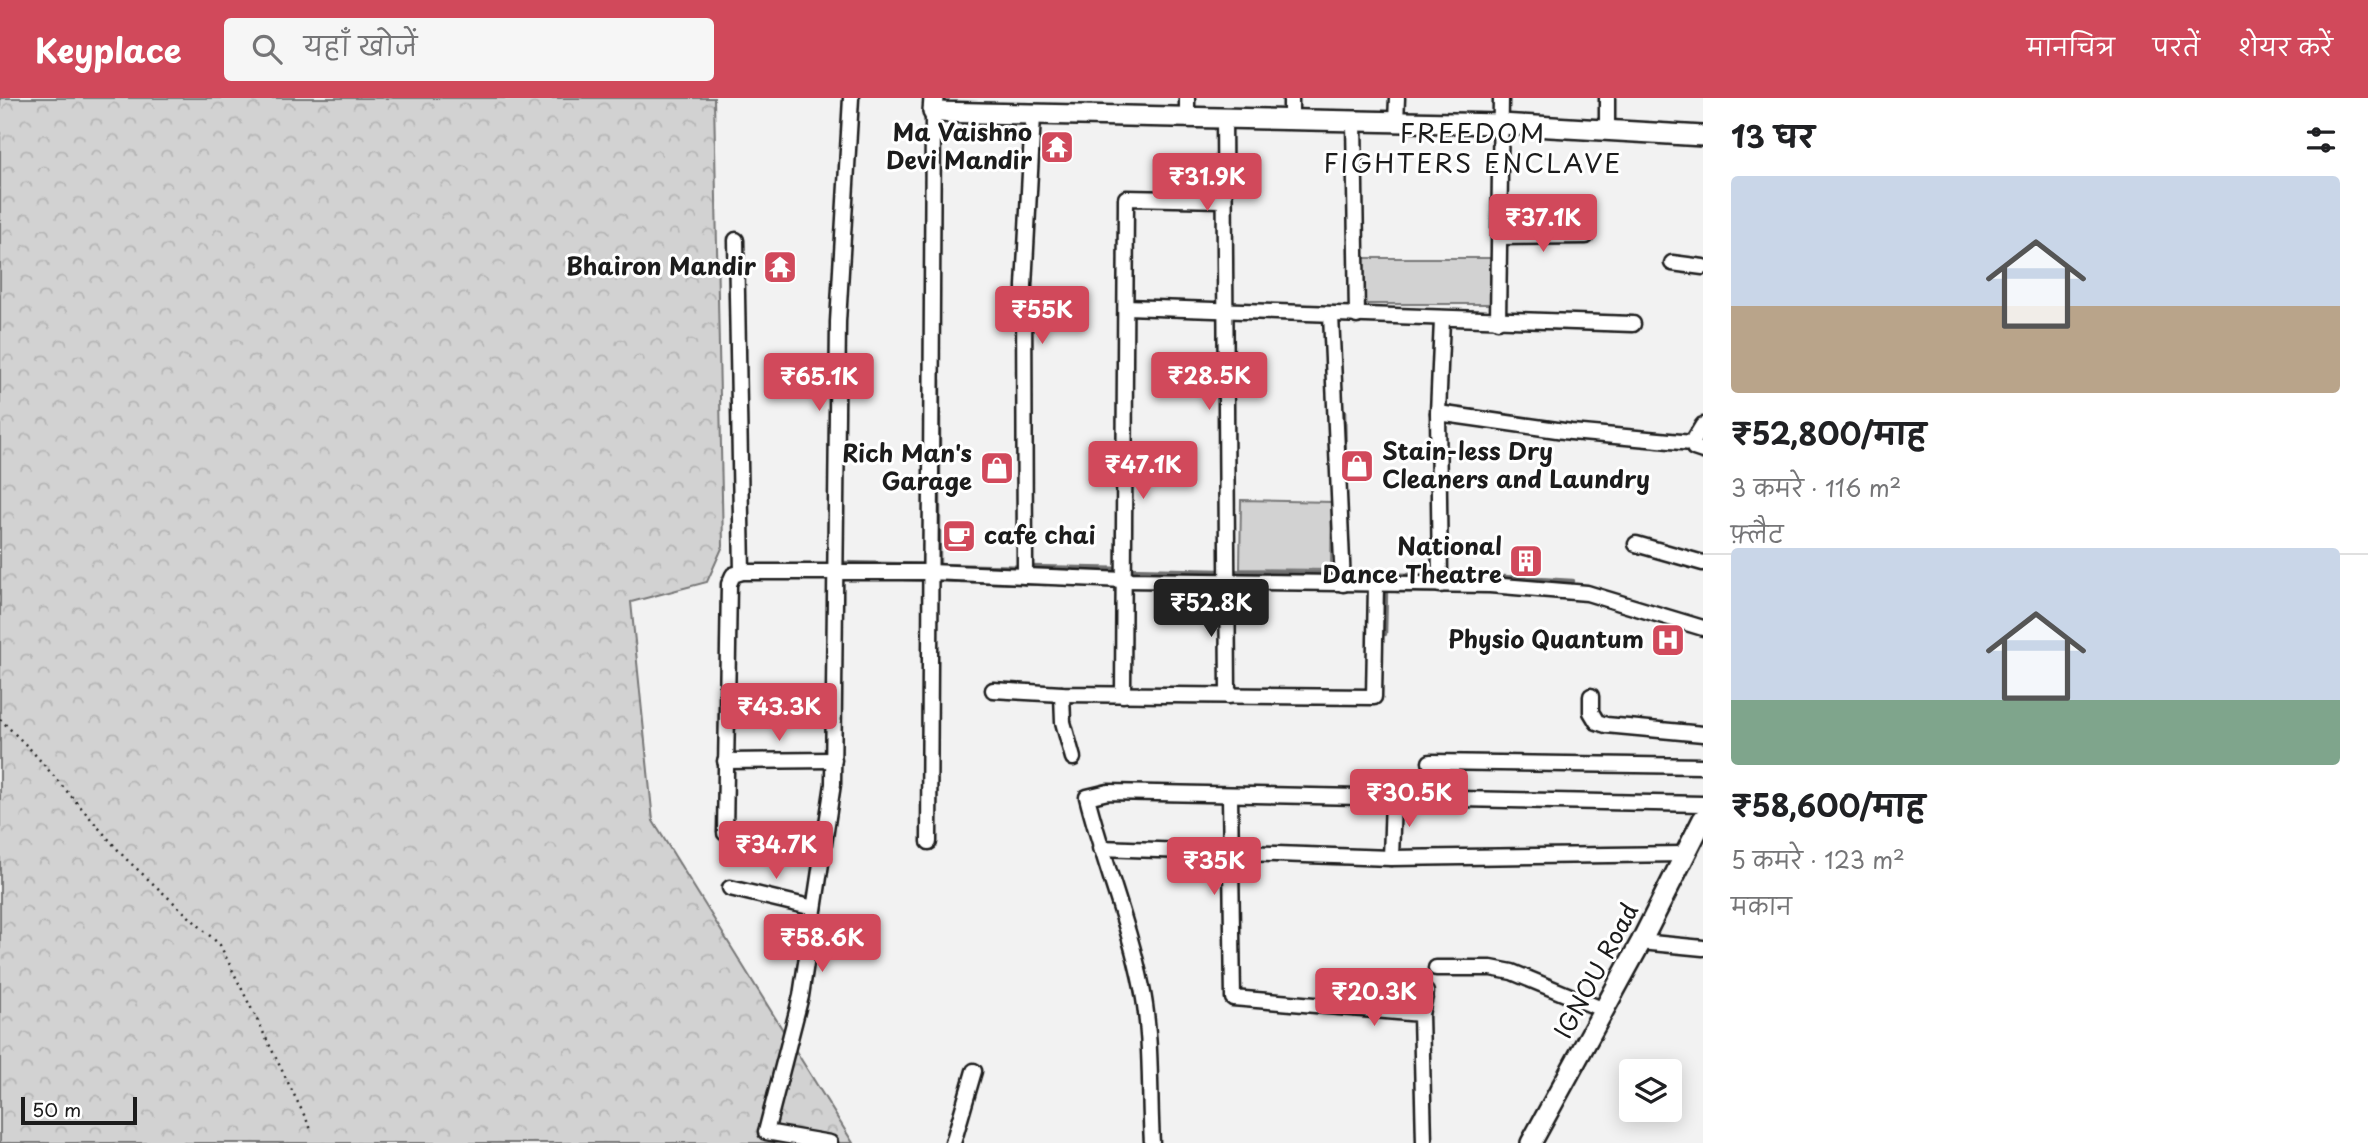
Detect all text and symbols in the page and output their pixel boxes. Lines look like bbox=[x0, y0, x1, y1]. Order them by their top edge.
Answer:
search box bbox=[224, 18, 714, 81]
text: Keyplace bbox=[35, 24, 182, 74]
text: यहाँ खोजें bbox=[304, 26, 417, 65]
text: मानचित्र bbox=[2027, 28, 2115, 64]
text: परतें bbox=[2153, 28, 2200, 64]
text: शेयर करें bbox=[2238, 28, 2333, 64]
icon: search bbox=[248, 30, 286, 68]
place label: Ma Vaishno Devi Mandir bbox=[886, 113, 1033, 177]
district label: FREEDOM FIGHTERS ENCLAVE bbox=[1324, 113, 1622, 182]
text: 13 घर bbox=[1731, 113, 1815, 158]
icon: filters bbox=[2302, 121, 2340, 159]
temple icon: Ma Vaishno Devi Mandir bbox=[1038, 128, 1076, 166]
pin: ₹31.9K bbox=[1150, 153, 1264, 213]
text: ₹31.9K bbox=[1169, 158, 1245, 193]
pin: ₹37.1K bbox=[1486, 194, 1600, 254]
text: ₹37.1K bbox=[1505, 199, 1581, 234]
icon: home bbox=[1973, 221, 2099, 347]
place label: Bhairon Mandir bbox=[566, 247, 757, 283]
temple icon: Bhairon Mandir bbox=[761, 248, 799, 286]
pin: ₹55K bbox=[1001, 286, 1083, 346]
text: ₹55K bbox=[1011, 291, 1073, 326]
pin: ₹28.5K bbox=[1152, 352, 1266, 412]
pin: ₹65.1K bbox=[762, 354, 876, 413]
text: ₹28.5K bbox=[1167, 357, 1251, 392]
text: ₹65.1K bbox=[780, 358, 858, 393]
text: ₹52,800/माह bbox=[1731, 410, 1926, 455]
place label: Stain-less Dry Cleaners and Laundry bbox=[1382, 432, 1650, 496]
place label: Rich Man's Garage bbox=[842, 434, 972, 498]
pin: ₹47.1K bbox=[1086, 442, 1200, 501]
text: ₹47.1K bbox=[1104, 446, 1182, 481]
shop icon: Stain-less Dry Cleaners and Laundry bbox=[1338, 447, 1376, 485]
shop icon: Rich Man's Garage bbox=[978, 449, 1016, 487]
text: 3 कमरे · 116 m² bbox=[1731, 470, 1901, 505]
place label: cafe chai bbox=[984, 516, 1096, 552]
text: फ़्लैट bbox=[1731, 516, 1783, 551]
cafe icon: cafe chai bbox=[940, 517, 978, 555]
place label: National Dance Theatre bbox=[1322, 527, 1502, 591]
building icon: National Dance Theatre bbox=[1507, 542, 1545, 580]
pin: ₹52.8K bbox=[1154, 580, 1268, 639]
text: ₹52.8K bbox=[1170, 584, 1252, 619]
icon: home bbox=[1973, 593, 2099, 719]
place label: Physio Quantum bbox=[1448, 620, 1644, 656]
hospital icon: Physio Quantum bbox=[1649, 621, 1687, 659]
pin: ₹43.3K bbox=[722, 684, 836, 743]
text: ₹43.3K bbox=[737, 688, 821, 723]
pin: ₹30.5K bbox=[1352, 770, 1466, 829]
text: ₹30.5K bbox=[1366, 774, 1452, 809]
text: ₹58,600/माह bbox=[1731, 782, 1925, 827]
pin: ₹34.7K bbox=[719, 822, 833, 881]
text: ₹34.7K bbox=[735, 826, 817, 861]
pin: ₹35K bbox=[1173, 838, 1255, 897]
text: ₹35K bbox=[1183, 842, 1245, 877]
text: 5 कमरे · 123 m² bbox=[1731, 842, 1905, 877]
text: मकान bbox=[1731, 888, 1792, 923]
street label: IGNOU Road bbox=[1544, 896, 1646, 1044]
pin: ₹58.6K bbox=[765, 914, 879, 974]
text: ₹58.6K bbox=[780, 919, 864, 954]
pin: ₹20.3K bbox=[1317, 968, 1431, 1028]
text: ₹20.3K bbox=[1331, 973, 1417, 1008]
map controls bbox=[1619, 1059, 1682, 1122]
button: layers bbox=[1619, 1059, 1682, 1122]
scale bar bbox=[21, 1094, 136, 1126]
text: 50 m bbox=[32, 1095, 81, 1123]

